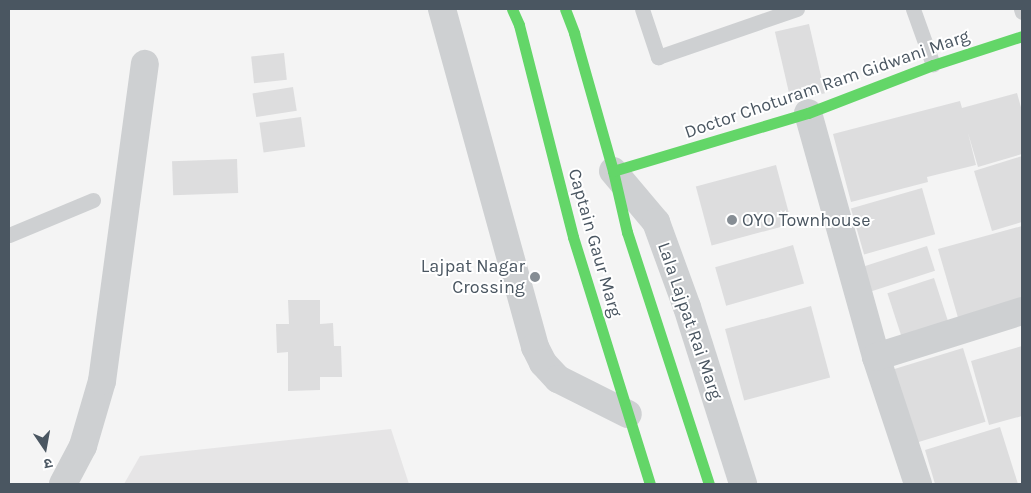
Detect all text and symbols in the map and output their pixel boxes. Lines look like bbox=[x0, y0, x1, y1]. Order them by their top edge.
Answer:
street label: Doctor Choturam Ram Gidwani Marg bbox=[682, 25, 972, 143]
street label: Captain Gaur Marg bbox=[563, 166, 627, 320]
place label: OYO Townhouse bbox=[742, 209, 870, 231]
marker: OYO Townhouse bbox=[726, 214, 738, 226]
street label: Lala Lajpat Rai Marg bbox=[653, 239, 727, 403]
place label: Lajpat Nagar Crossing bbox=[421, 256, 525, 298]
marker: Lajpat Nagar Crossing bbox=[529, 271, 541, 283]
north arrow bbox=[20, 423, 70, 473]
text: उ bbox=[42, 454, 54, 472]

